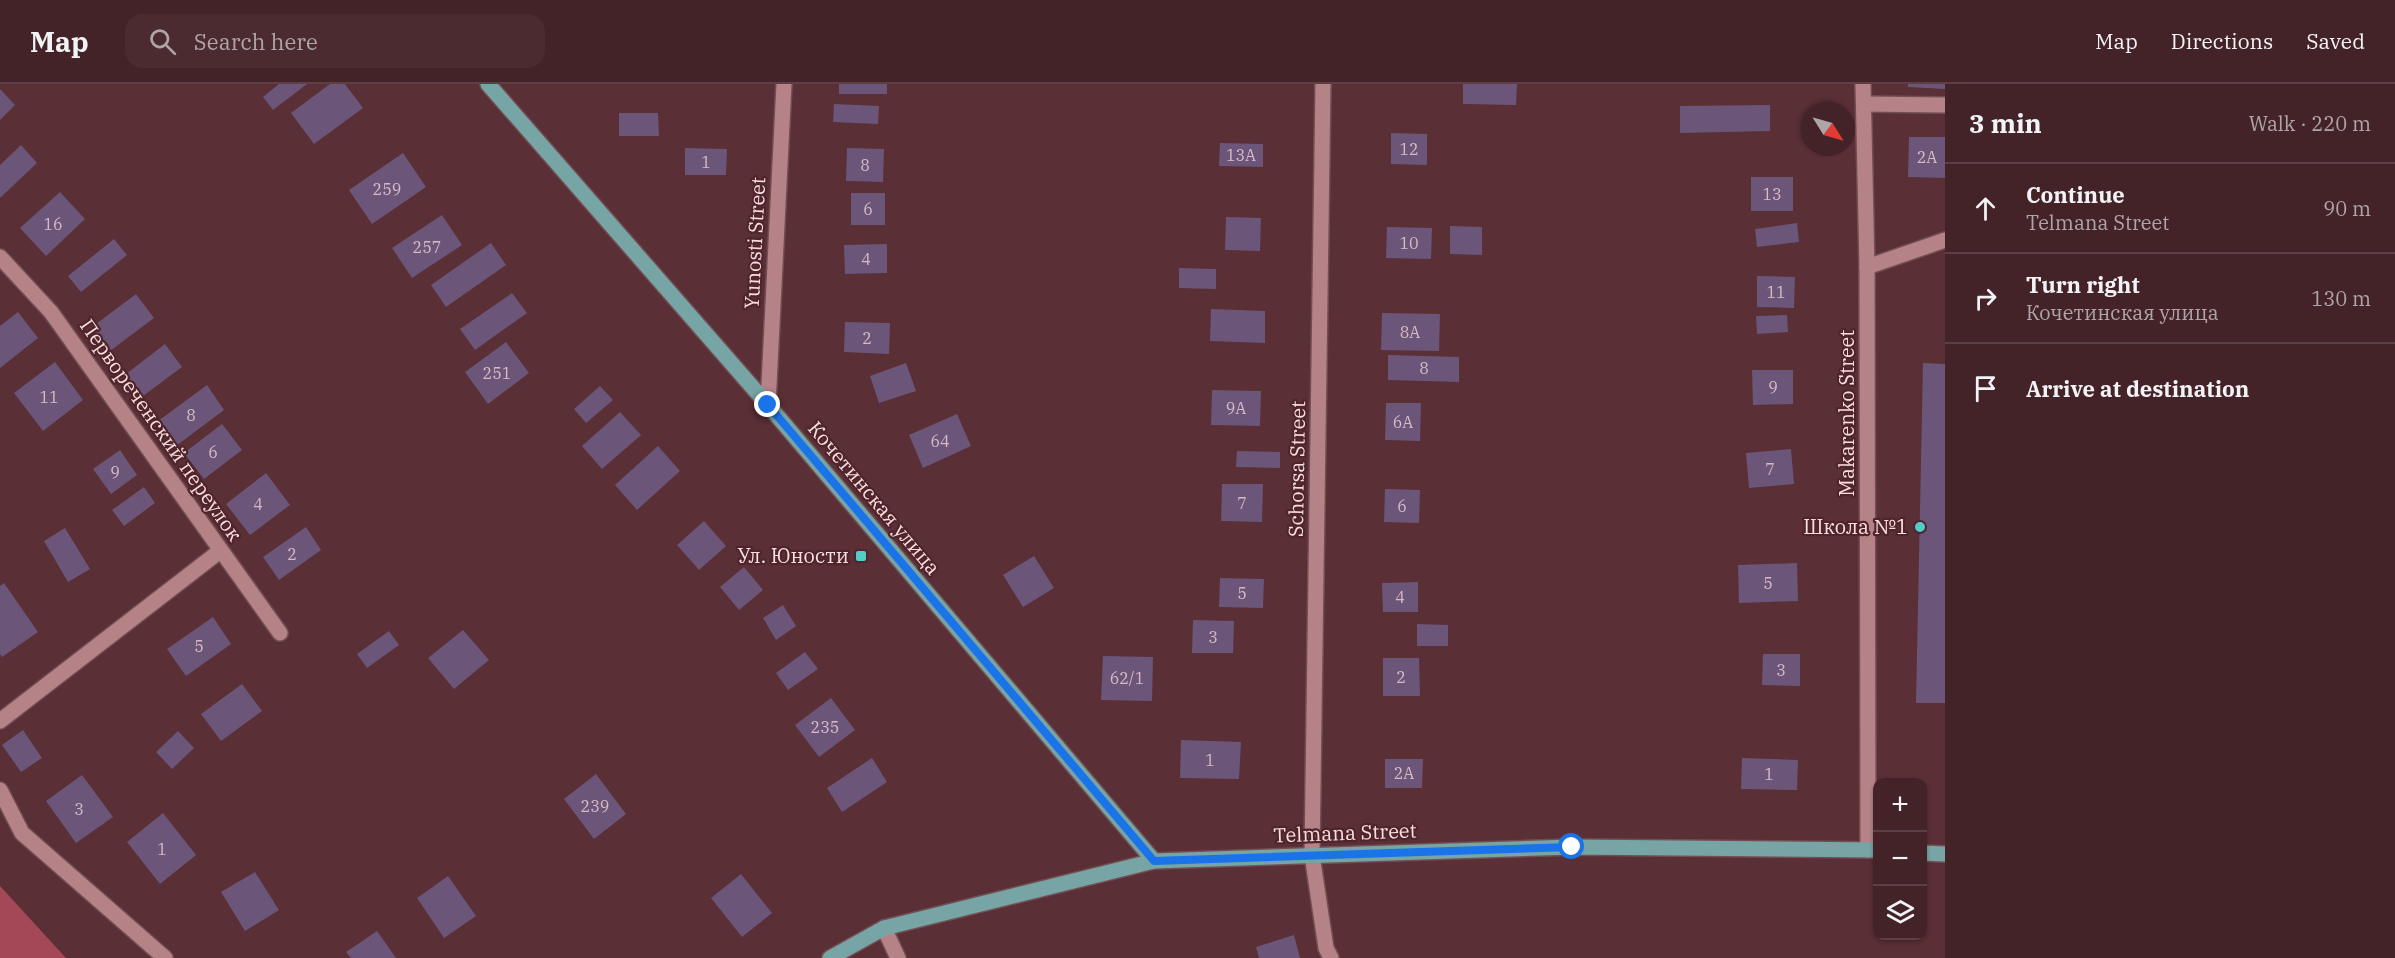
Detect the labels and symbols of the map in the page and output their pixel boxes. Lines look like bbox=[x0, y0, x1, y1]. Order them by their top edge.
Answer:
north arrow bbox=[1801, 102, 1855, 156]
house number: 12 bbox=[1399, 139, 1419, 159]
house number: 13А bbox=[1226, 145, 1256, 165]
house number: 2А bbox=[1917, 147, 1937, 167]
house number: 1 bbox=[701, 152, 711, 172]
house number: 8 bbox=[860, 155, 870, 175]
street label: Yunosti Street bbox=[738, 176, 771, 310]
house number: 259 bbox=[373, 179, 401, 199]
house number: 13 bbox=[1762, 184, 1782, 204]
house number: 6 bbox=[863, 199, 873, 219]
house number: 16 bbox=[43, 214, 63, 234]
house number: 10 bbox=[1399, 233, 1419, 253]
house number: 257 bbox=[413, 237, 441, 257]
house number: 4 bbox=[861, 249, 871, 269]
house number: 11 bbox=[1766, 282, 1786, 302]
street label: Первореченский переулок bbox=[74, 313, 249, 547]
house number: 8А bbox=[1400, 322, 1420, 342]
house number: 2 bbox=[862, 328, 872, 348]
street label: Makarenko Street bbox=[1833, 330, 1860, 496]
house number: 8 bbox=[1419, 358, 1429, 378]
house number: 251 bbox=[483, 363, 511, 383]
house number: 9 bbox=[1768, 377, 1778, 397]
house number: 11 bbox=[39, 387, 59, 407]
route end bbox=[754, 391, 780, 417]
house number: 9А bbox=[1226, 398, 1246, 418]
street label: Schorsa Street bbox=[1282, 401, 1311, 537]
house number: 8 bbox=[186, 405, 196, 425]
house number: 6А bbox=[1393, 412, 1413, 432]
street label: Кочетинская улица bbox=[802, 415, 947, 580]
house number: 64 bbox=[930, 431, 950, 451]
house number: 6 bbox=[208, 442, 218, 462]
house number: 7 bbox=[1765, 459, 1775, 479]
house number: 9 bbox=[110, 462, 120, 482]
house number: 7 bbox=[1237, 493, 1247, 513]
house number: 4 bbox=[253, 494, 263, 514]
house number: 6 bbox=[1397, 496, 1407, 516]
place label: Школа №1 bbox=[1803, 513, 1908, 540]
marker: Школа №1 bbox=[1913, 520, 1927, 534]
place label: Ул. Юности bbox=[738, 542, 849, 569]
house number: 2 bbox=[287, 544, 297, 564]
marker: Ул. Юности bbox=[854, 549, 868, 563]
house number: 5 bbox=[1763, 573, 1773, 593]
house number: 5 bbox=[1237, 583, 1247, 603]
house number: 4 bbox=[1395, 587, 1405, 607]
house number: 3 bbox=[1208, 627, 1218, 647]
house number: 5 bbox=[194, 636, 204, 656]
house number: 3 bbox=[1776, 660, 1786, 680]
house number: 2 bbox=[1396, 667, 1406, 687]
house number: 62/1 bbox=[1110, 668, 1144, 688]
house number: 235 bbox=[811, 717, 839, 737]
house number: 1 bbox=[1205, 750, 1215, 770]
house number: 2А bbox=[1394, 763, 1414, 783]
house number: 1 bbox=[1764, 764, 1774, 784]
house number: 239 bbox=[581, 796, 609, 816]
house number: 3 bbox=[74, 799, 84, 819]
street label: Telmana Street bbox=[1273, 817, 1417, 848]
route start bbox=[1558, 833, 1584, 859]
house number: 1 bbox=[157, 839, 167, 859]

